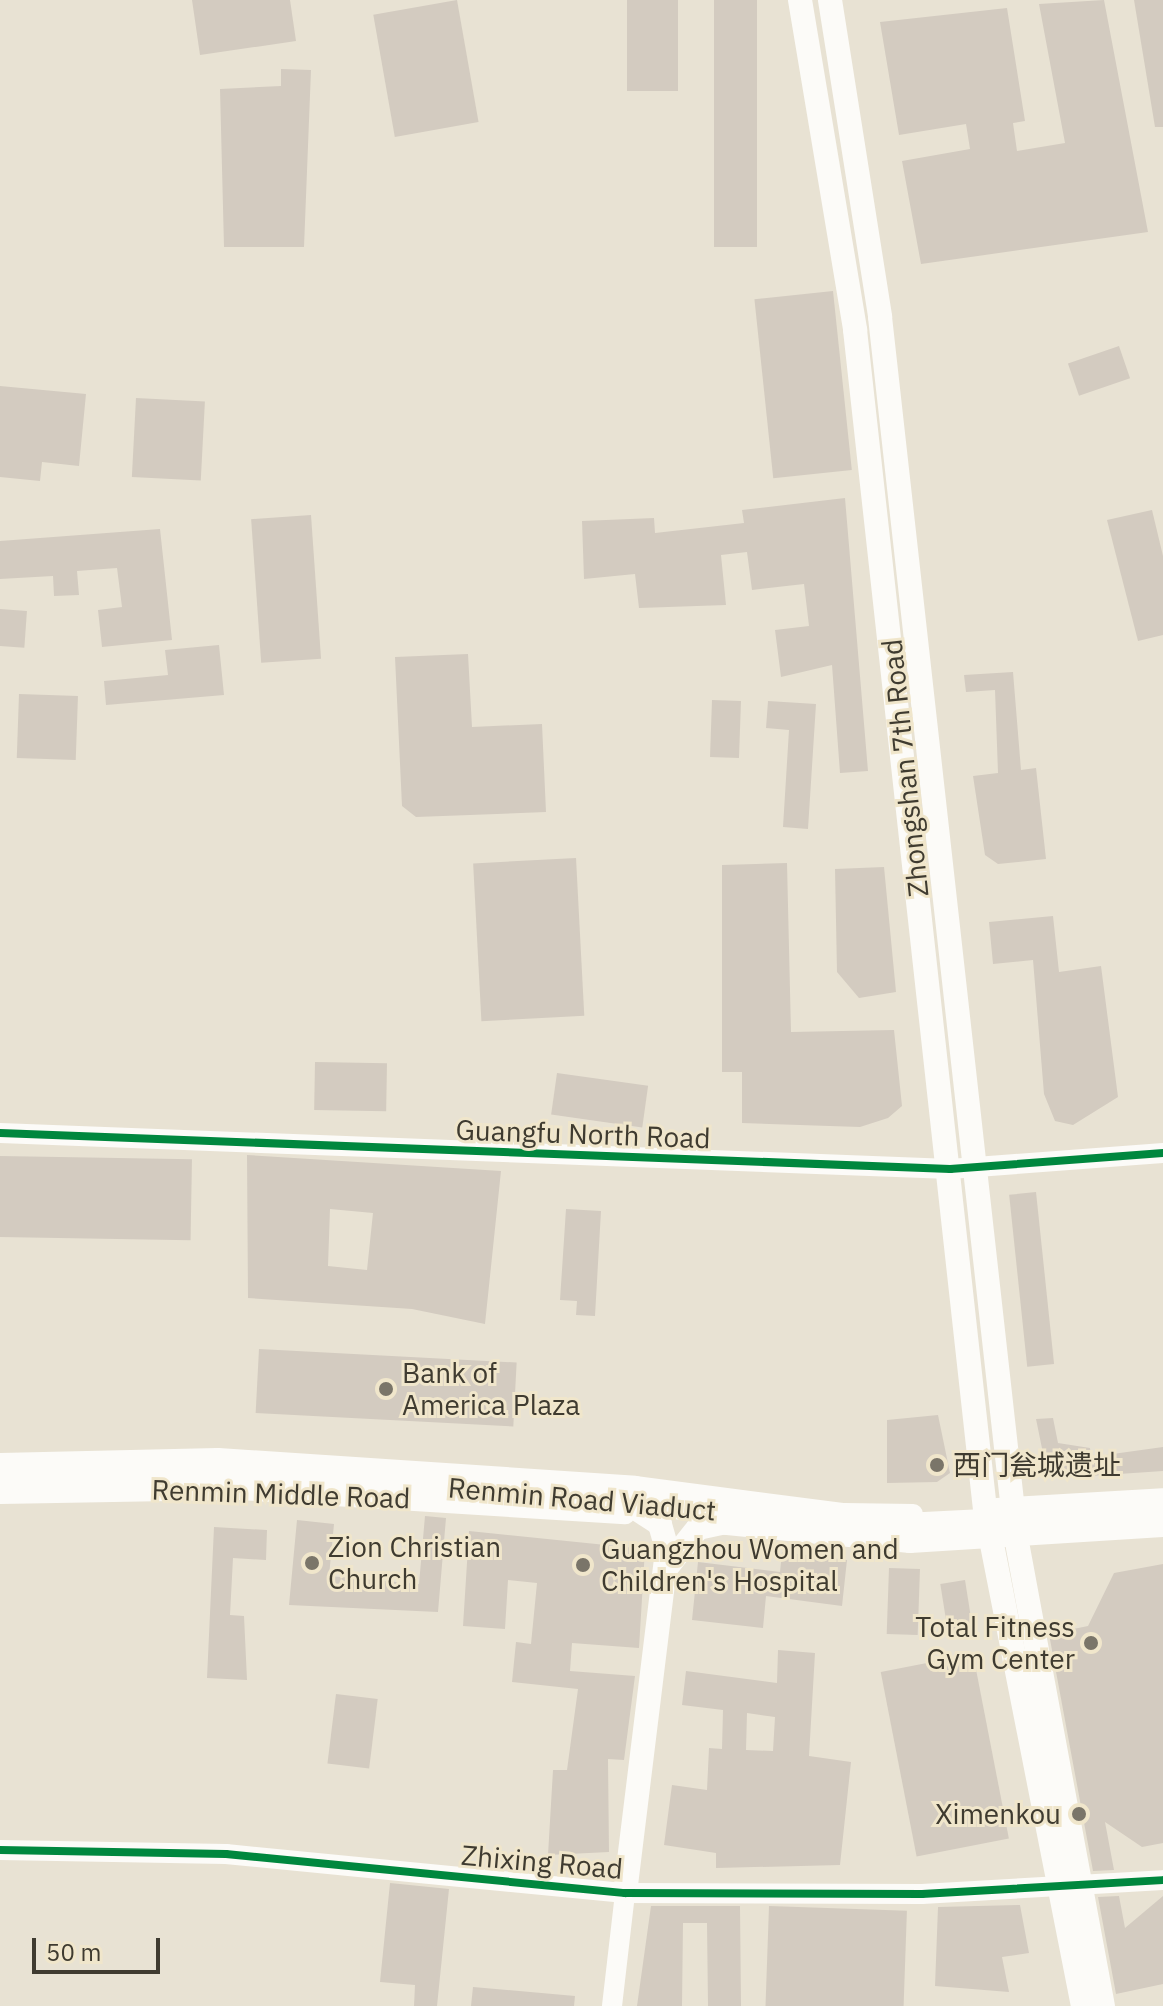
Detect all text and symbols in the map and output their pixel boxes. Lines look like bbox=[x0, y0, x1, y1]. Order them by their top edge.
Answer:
street label: Zhongshan 7th Road bbox=[875, 637, 935, 899]
street label: Guangfu North Road bbox=[455, 1113, 711, 1155]
place label: Bank of America Plaza bbox=[402, 1356, 580, 1422]
marker: Bank of America Plaza bbox=[377, 1380, 395, 1398]
place label: 西门瓮城遗址 bbox=[953, 1448, 1121, 1482]
marker: 西门瓮城遗址 bbox=[928, 1456, 946, 1474]
street label: Renmin Road Viaduct bbox=[447, 1471, 717, 1527]
street label: Renmin Middle Road bbox=[151, 1473, 411, 1515]
place label: Zion Christian Church bbox=[328, 1530, 501, 1596]
place label: Guangzhou Women and Children's Hospital bbox=[601, 1532, 899, 1598]
marker: Zion Christian Church bbox=[303, 1554, 321, 1572]
marker: Guangzhou Women and Children's Hospital bbox=[572, 1554, 594, 1576]
place label: Total Fitness Gym Center bbox=[915, 1610, 1075, 1676]
marker: Total Fitness Gym Center bbox=[1082, 1634, 1100, 1652]
place label: Ximenkou bbox=[935, 1797, 1061, 1831]
marker: Ximenkou bbox=[1068, 1803, 1090, 1825]
street label: Zhixing Road bbox=[460, 1838, 624, 1886]
scale bar bbox=[36, 1922, 164, 1972]
text: 50 m bbox=[46, 1936, 101, 1968]

